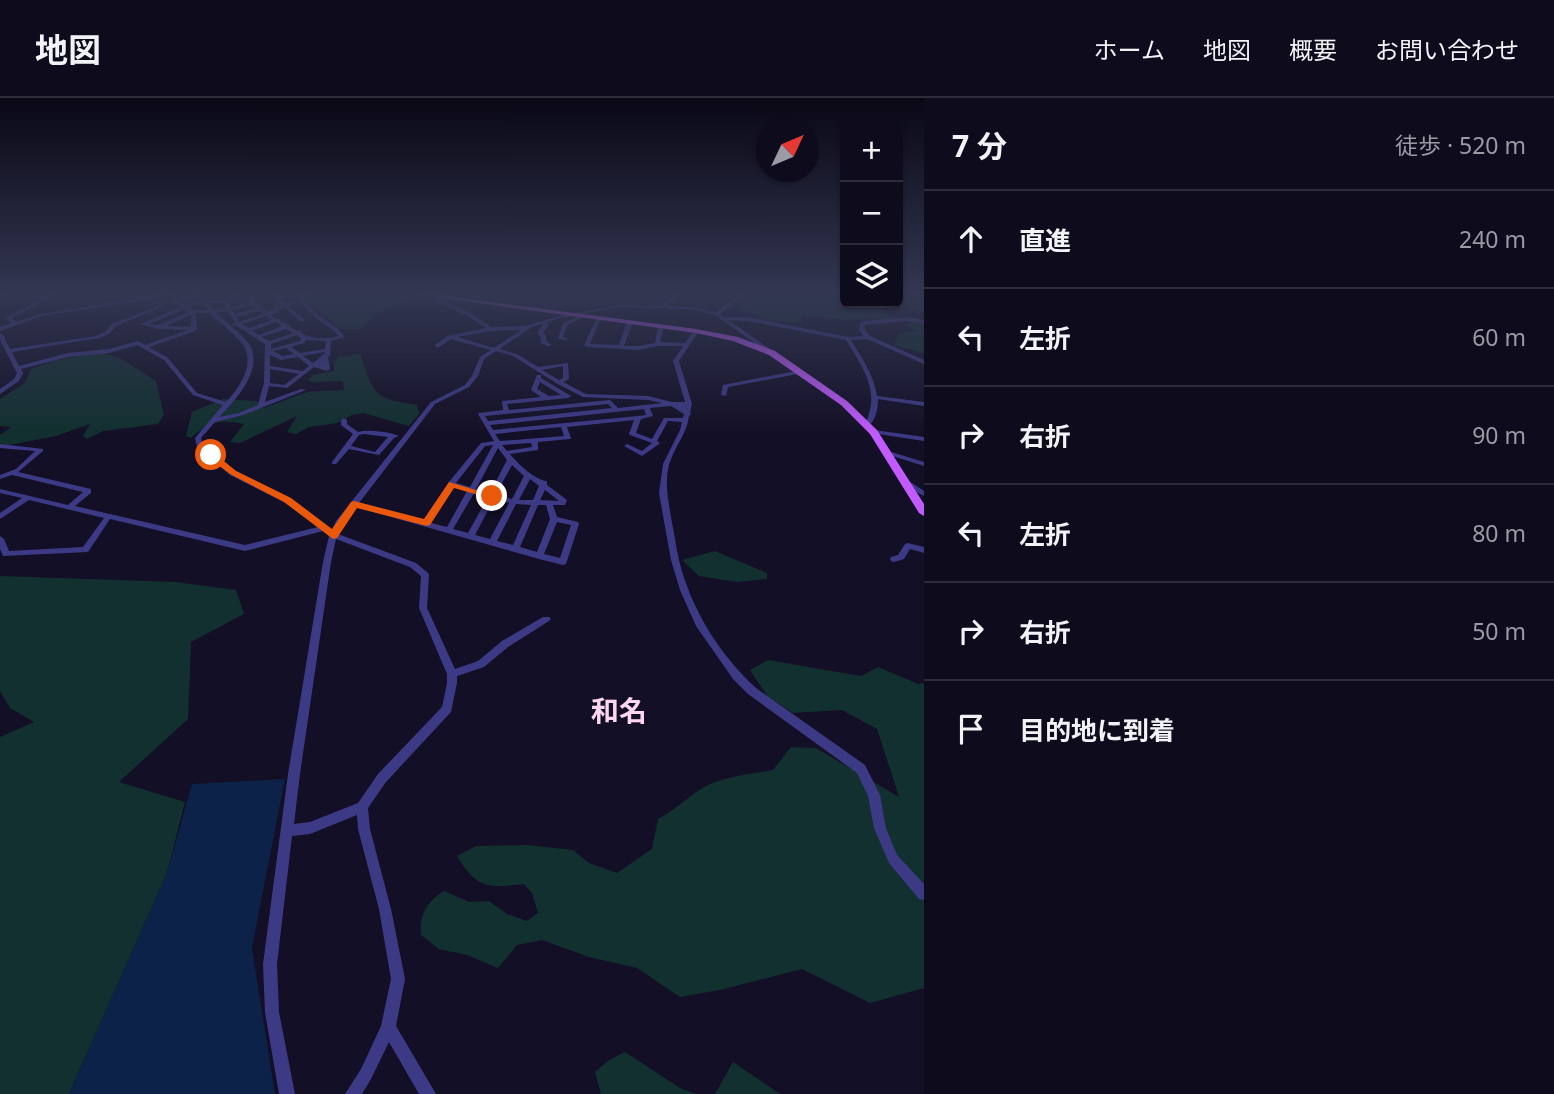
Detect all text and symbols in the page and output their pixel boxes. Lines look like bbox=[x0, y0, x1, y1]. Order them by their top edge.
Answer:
text: 地図 bbox=[35, 27, 101, 72]
text: ホーム bbox=[1094, 33, 1165, 66]
text: 地図 bbox=[1203, 33, 1251, 66]
text: 概要 bbox=[1289, 33, 1337, 66]
text: お問い合わせ bbox=[1375, 33, 1519, 66]
north arrow bbox=[756, 119, 819, 182]
map controls bbox=[840, 119, 903, 308]
button: + bbox=[840, 119, 903, 182]
text: 7 分 bbox=[952, 125, 1007, 166]
text: 徒歩 · 520 m bbox=[1395, 129, 1526, 161]
button: − bbox=[840, 182, 903, 245]
icon: ahead bbox=[952, 220, 990, 258]
text: 直進 bbox=[1019, 222, 1071, 258]
text: 240 m bbox=[1459, 223, 1526, 255]
button: layers bbox=[840, 245, 903, 308]
icon: left bbox=[952, 318, 990, 356]
text: 左折 bbox=[1019, 320, 1071, 356]
text: 60 m bbox=[1472, 321, 1526, 353]
icon: right bbox=[952, 416, 990, 454]
text: 右折 bbox=[1019, 418, 1071, 454]
text: 90 m bbox=[1472, 419, 1526, 451]
route start bbox=[195, 439, 226, 470]
route end bbox=[476, 480, 507, 511]
icon: left bbox=[952, 514, 990, 552]
text: 左折 bbox=[1019, 516, 1071, 552]
text: 80 m bbox=[1472, 517, 1526, 549]
icon: right bbox=[952, 612, 990, 650]
text: 右折 bbox=[1019, 614, 1071, 650]
text: 50 m bbox=[1472, 615, 1526, 647]
district label: 和名 bbox=[591, 691, 647, 729]
icon: arrive bbox=[952, 710, 990, 748]
text: 目的地に到着 bbox=[1019, 712, 1175, 748]

